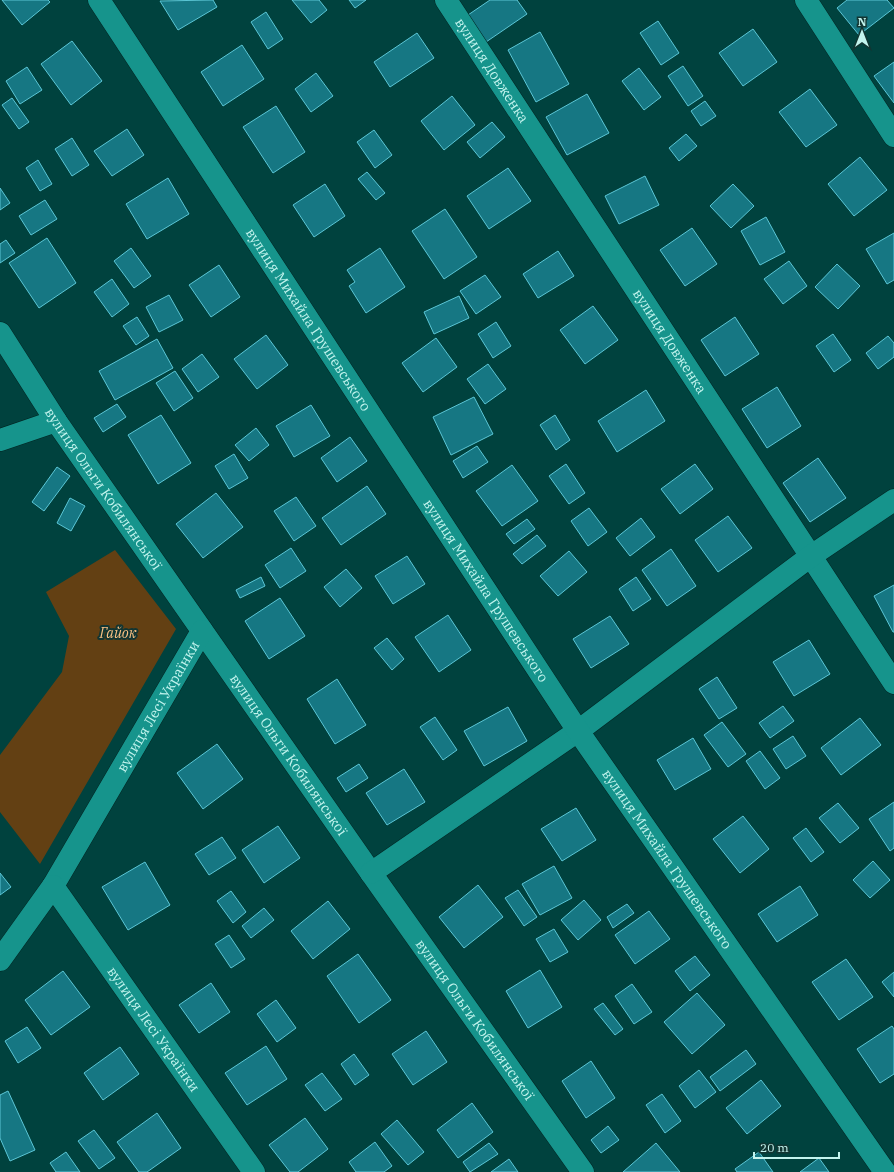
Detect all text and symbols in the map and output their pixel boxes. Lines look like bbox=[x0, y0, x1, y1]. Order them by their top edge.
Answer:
north arrow bbox=[842, 12, 882, 52]
street label: вулиця Довженка bbox=[451, 14, 533, 126]
text: N bbox=[858, 15, 867, 29]
street label: вулиця Михайла Грушевського bbox=[242, 224, 375, 415]
street label: вулиця Довженка bbox=[629, 285, 711, 397]
street label: вулиця Ольги Кобилянської bbox=[41, 404, 166, 574]
street label: вулиця Михайла Грушевського bbox=[419, 495, 553, 686]
park label: Гайок bbox=[99, 624, 137, 642]
street label: вулиця Лесі Українки bbox=[113, 638, 203, 775]
street label: вулиця Ольги Кобилянської bbox=[226, 670, 352, 840]
street label: вулиця Михайла Грушевського bbox=[598, 766, 736, 953]
street label: вулиця Ольги Кобилянської bbox=[412, 936, 539, 1104]
street label: вулиця Лесі Українки bbox=[103, 963, 204, 1095]
scale bar bbox=[754, 1134, 839, 1160]
text: 20 m bbox=[760, 1140, 789, 1155]

